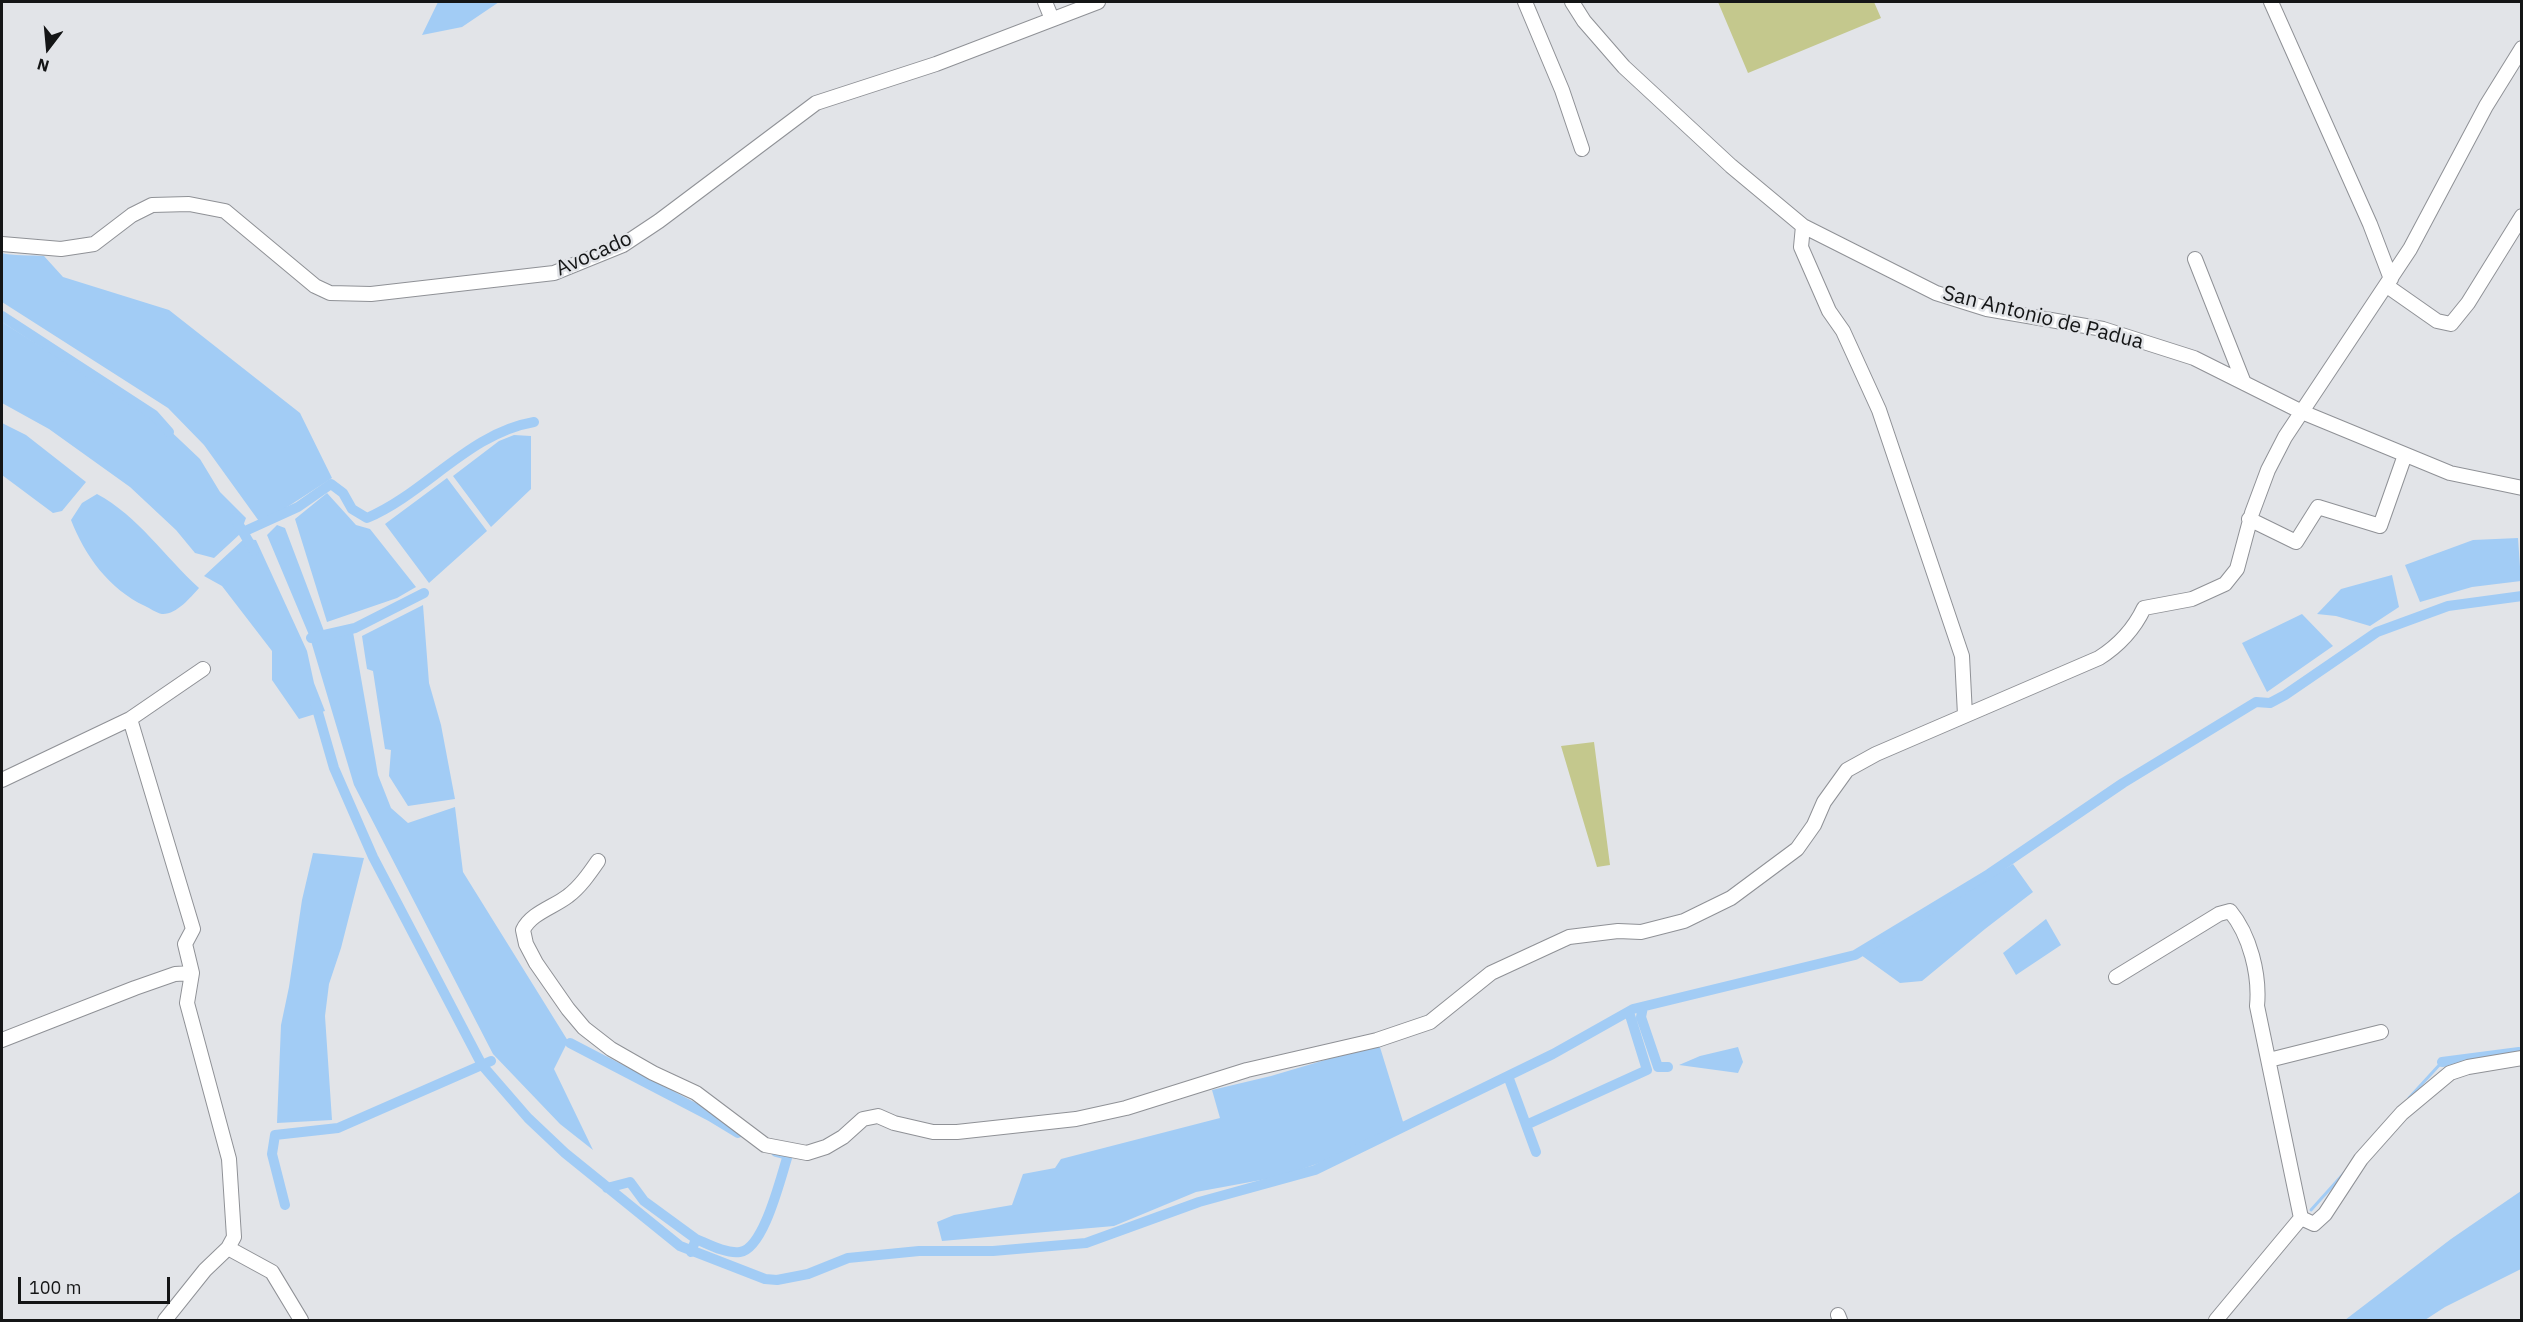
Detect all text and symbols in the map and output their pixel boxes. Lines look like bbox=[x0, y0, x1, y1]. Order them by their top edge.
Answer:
north arrow bbox=[18, 18, 78, 78]
text: N bbox=[35, 54, 51, 77]
street label: Avocado bbox=[552, 226, 636, 282]
street label: San Antonio de Padua bbox=[1940, 281, 2146, 355]
scale bar bbox=[21, 1265, 172, 1303]
text: 100 m bbox=[29, 1276, 81, 1299]

